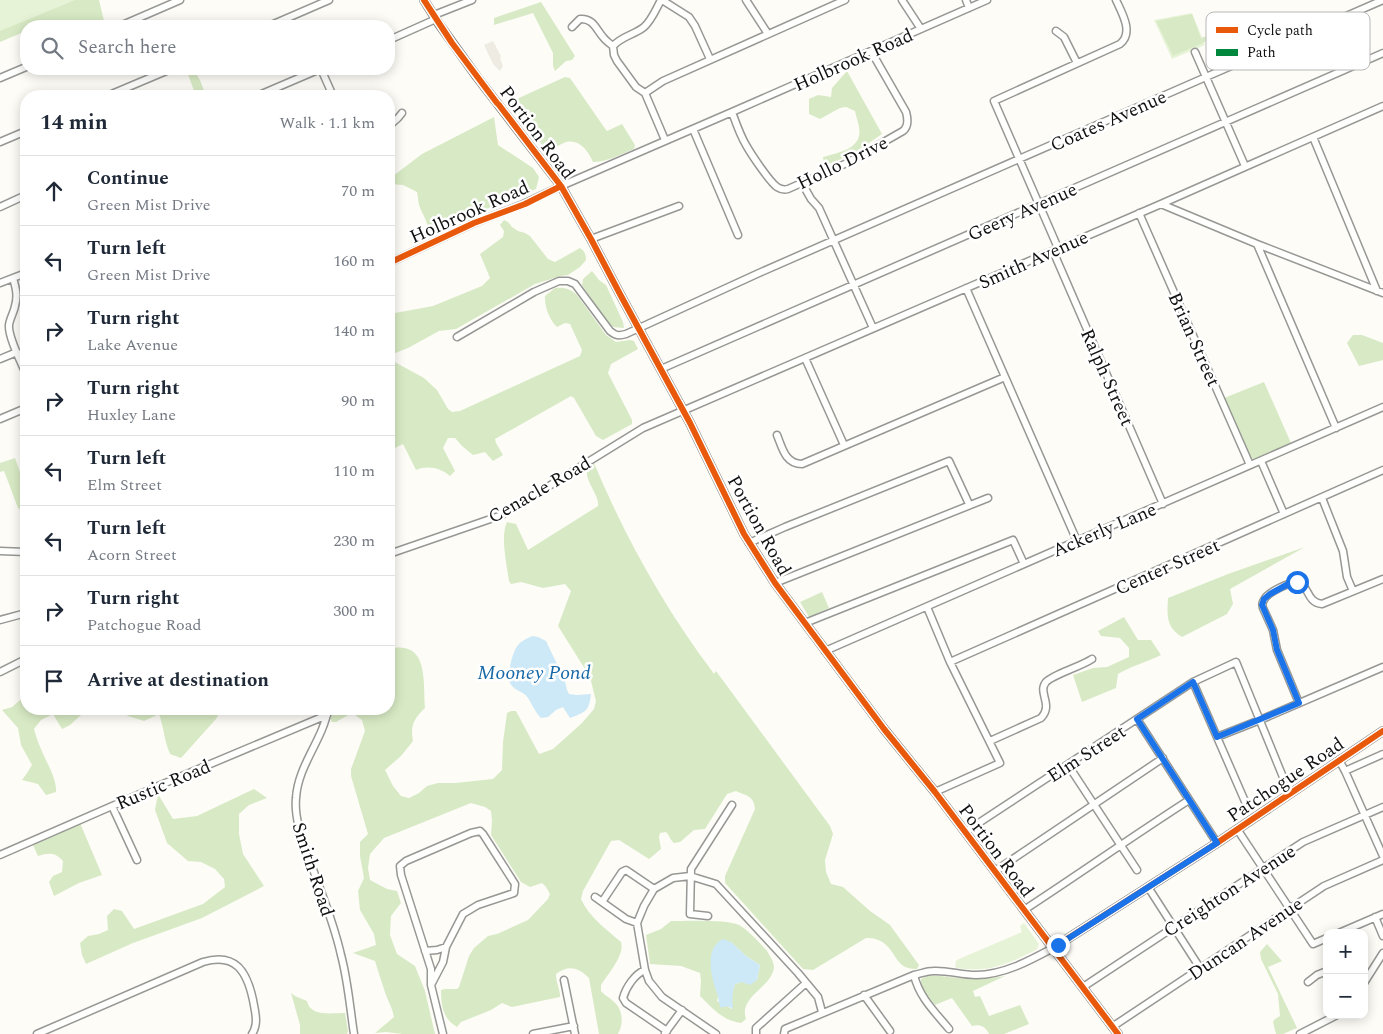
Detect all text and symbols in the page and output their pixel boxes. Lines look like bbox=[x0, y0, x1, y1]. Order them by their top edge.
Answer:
legend bbox=[1206, 12, 1370, 70]
search box bbox=[20, 20, 395, 75]
text: Cycle path bbox=[1247, 20, 1313, 41]
street label: Holbrook Road bbox=[789, 21, 918, 100]
text: Search here bbox=[78, 33, 177, 62]
icon: search bbox=[38, 34, 66, 62]
text: Path bbox=[1247, 42, 1276, 63]
street label: Portion Road bbox=[492, 80, 582, 186]
street label: Coates Avenue bbox=[1046, 83, 1172, 160]
text: 14 min bbox=[40, 107, 108, 139]
text: Walk · 1.1 km bbox=[280, 111, 375, 135]
street label: Hollo Drive bbox=[792, 129, 893, 198]
text: Continue bbox=[87, 164, 169, 193]
street label: Holbrook Road bbox=[405, 173, 534, 252]
street label: Geery Avenue bbox=[963, 175, 1082, 249]
icon: ahead bbox=[40, 177, 68, 205]
text: 70 m bbox=[341, 179, 375, 203]
text: Green Mist Drive bbox=[87, 193, 210, 217]
street label: Smith Avenue bbox=[974, 223, 1093, 298]
text: Turn left bbox=[87, 234, 166, 263]
icon: left bbox=[40, 247, 68, 275]
text: 160 m bbox=[333, 249, 375, 273]
text: Green Mist Drive bbox=[87, 263, 210, 287]
street label: Brian Street bbox=[1160, 288, 1228, 392]
text: Turn right bbox=[87, 304, 180, 333]
icon: right bbox=[40, 317, 68, 345]
text: 140 m bbox=[333, 319, 375, 343]
street label: Ralph Street bbox=[1072, 324, 1141, 431]
text: Lake Avenue bbox=[87, 333, 178, 357]
text: Turn right bbox=[87, 374, 180, 403]
icon: right bbox=[40, 387, 68, 415]
text: 90 m bbox=[341, 389, 375, 413]
text: Huxley Lane bbox=[87, 403, 176, 427]
text: Turn left bbox=[87, 444, 166, 473]
street label: Cenacle Road bbox=[483, 449, 597, 532]
icon: left bbox=[40, 457, 68, 485]
text: 110 m bbox=[333, 459, 375, 483]
street label: Portion Road bbox=[719, 470, 798, 581]
text: Elm Street bbox=[87, 473, 162, 497]
street label: Ackerly Lane bbox=[1048, 495, 1161, 565]
text: Turn left bbox=[87, 514, 166, 543]
icon: left bbox=[40, 527, 68, 555]
text: 230 m bbox=[333, 529, 375, 553]
street label: Center Street bbox=[1110, 531, 1225, 603]
text: Acorn Street bbox=[87, 543, 177, 567]
route start bbox=[1286, 571, 1309, 594]
text: Turn right bbox=[87, 584, 180, 613]
icon: right bbox=[40, 597, 68, 625]
text: 300 m bbox=[333, 599, 375, 623]
text: Patchogue Road bbox=[87, 613, 202, 637]
water label: Mooney Pond bbox=[477, 658, 591, 688]
text: Arrive at destination bbox=[87, 666, 269, 695]
icon: arrive bbox=[40, 667, 68, 695]
street label: Elm Street bbox=[1042, 718, 1132, 791]
street label: Patchogue Road bbox=[1221, 730, 1350, 830]
street label: Rustic Road bbox=[112, 752, 216, 818]
street label: Portion Road bbox=[951, 798, 1041, 904]
street label: Smith Road bbox=[284, 819, 341, 920]
street label: Creighton Avenue bbox=[1158, 837, 1302, 945]
street label: Duncan Avenue bbox=[1182, 890, 1309, 989]
map controls bbox=[1323, 929, 1368, 1019]
button: + bbox=[1323, 929, 1368, 974]
route end bbox=[1047, 934, 1070, 957]
button: − bbox=[1323, 974, 1368, 1019]

